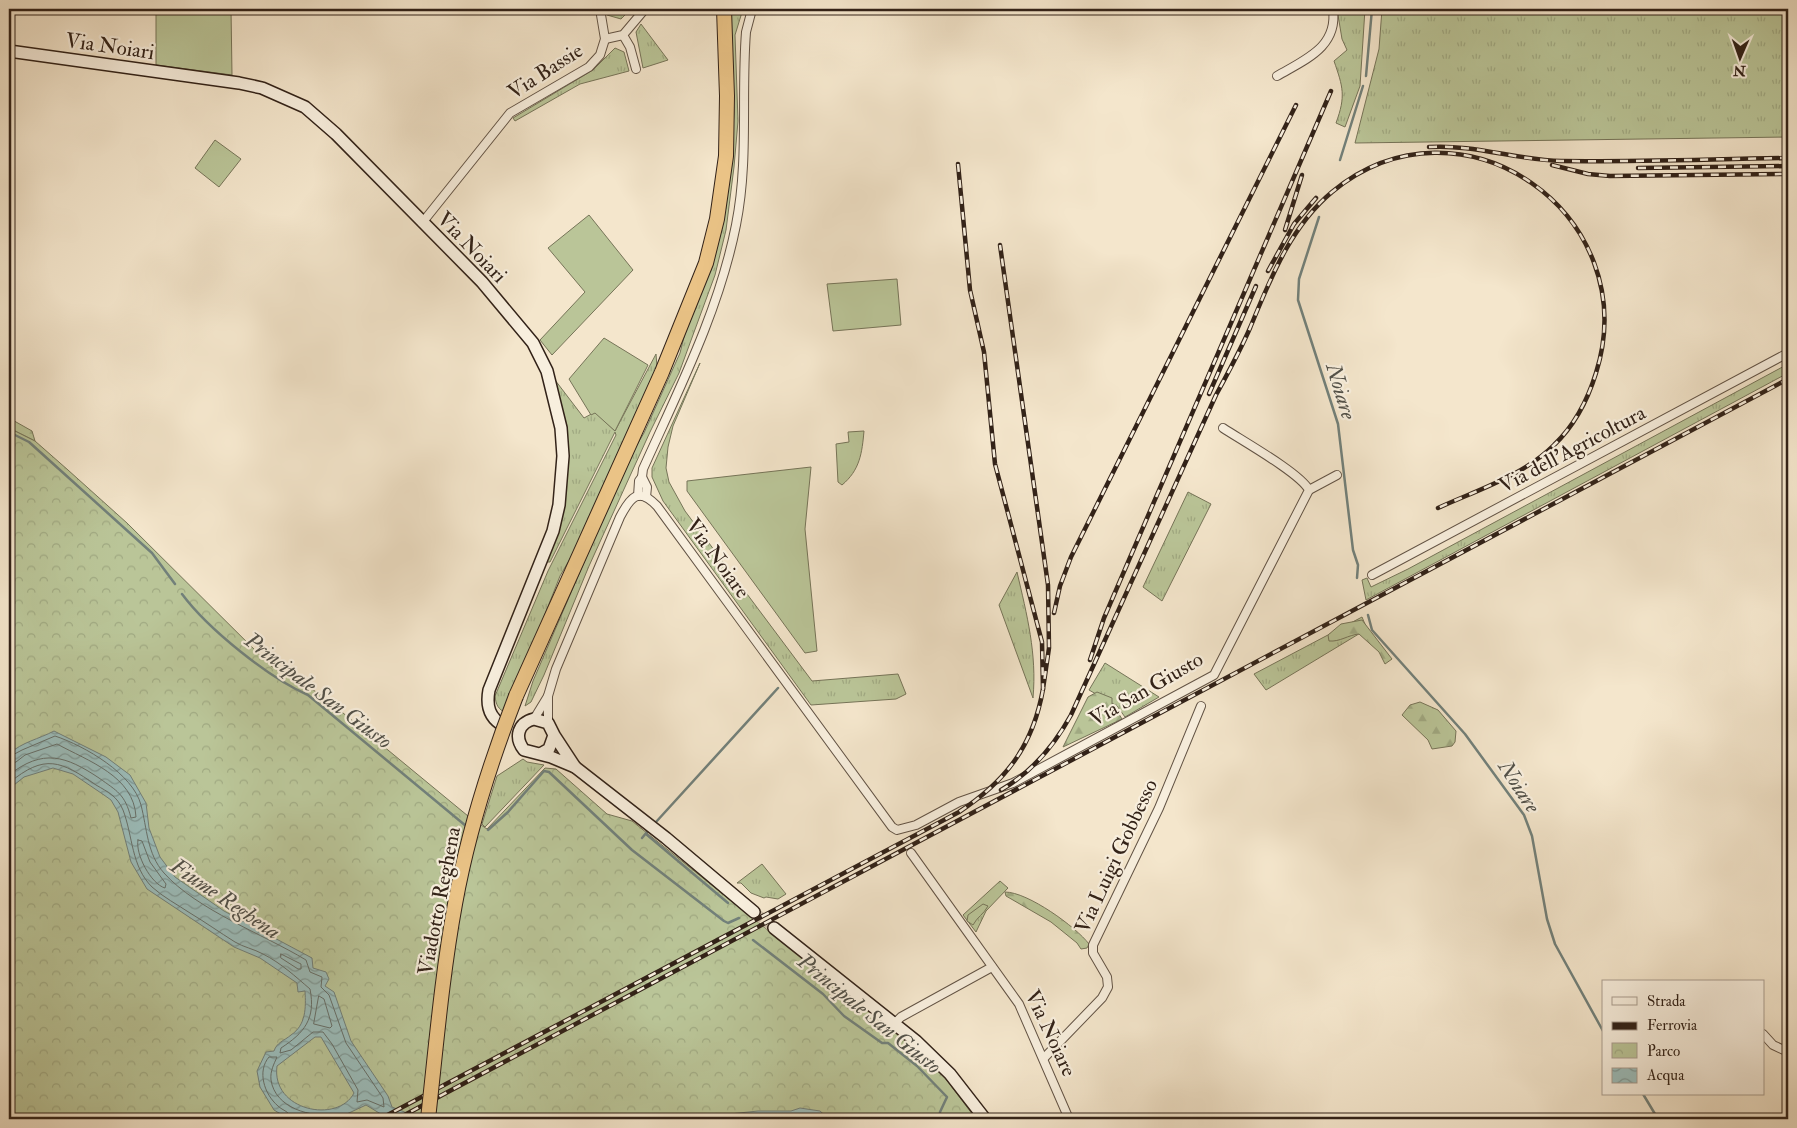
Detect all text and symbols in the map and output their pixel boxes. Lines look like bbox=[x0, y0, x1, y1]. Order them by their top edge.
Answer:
street label: Via Noiari bbox=[64, 27, 156, 66]
north arrow bbox=[1714, 32, 1764, 82]
street label: Via Bassie bbox=[502, 37, 588, 106]
text: N bbox=[1733, 62, 1747, 79]
street label: Via Noiari bbox=[431, 206, 513, 289]
water label: Noiare bbox=[1319, 359, 1363, 423]
street label: Via dell'Agricoltura bbox=[1494, 399, 1651, 500]
street label: Via Noiare bbox=[679, 513, 756, 604]
water label: Principale San Giusto bbox=[238, 626, 398, 755]
street label: Via San Giusto bbox=[1084, 646, 1208, 733]
water label: Noiare bbox=[1491, 754, 1547, 819]
street label: Via Luigi Gobbesso bbox=[1069, 775, 1164, 938]
street label: Viadotto Reghena bbox=[412, 824, 467, 978]
water label: Fiume Reghena bbox=[164, 851, 286, 946]
water label: Principale San Giusto bbox=[791, 946, 947, 1081]
legend bbox=[1602, 980, 1764, 1096]
street label: Via Noiare bbox=[1019, 986, 1082, 1081]
text: Strada bbox=[1647, 992, 1686, 1011]
text: Ferrovia bbox=[1647, 1016, 1698, 1035]
text: Parco bbox=[1647, 1042, 1680, 1061]
text: Acqua bbox=[1646, 1066, 1685, 1085]

